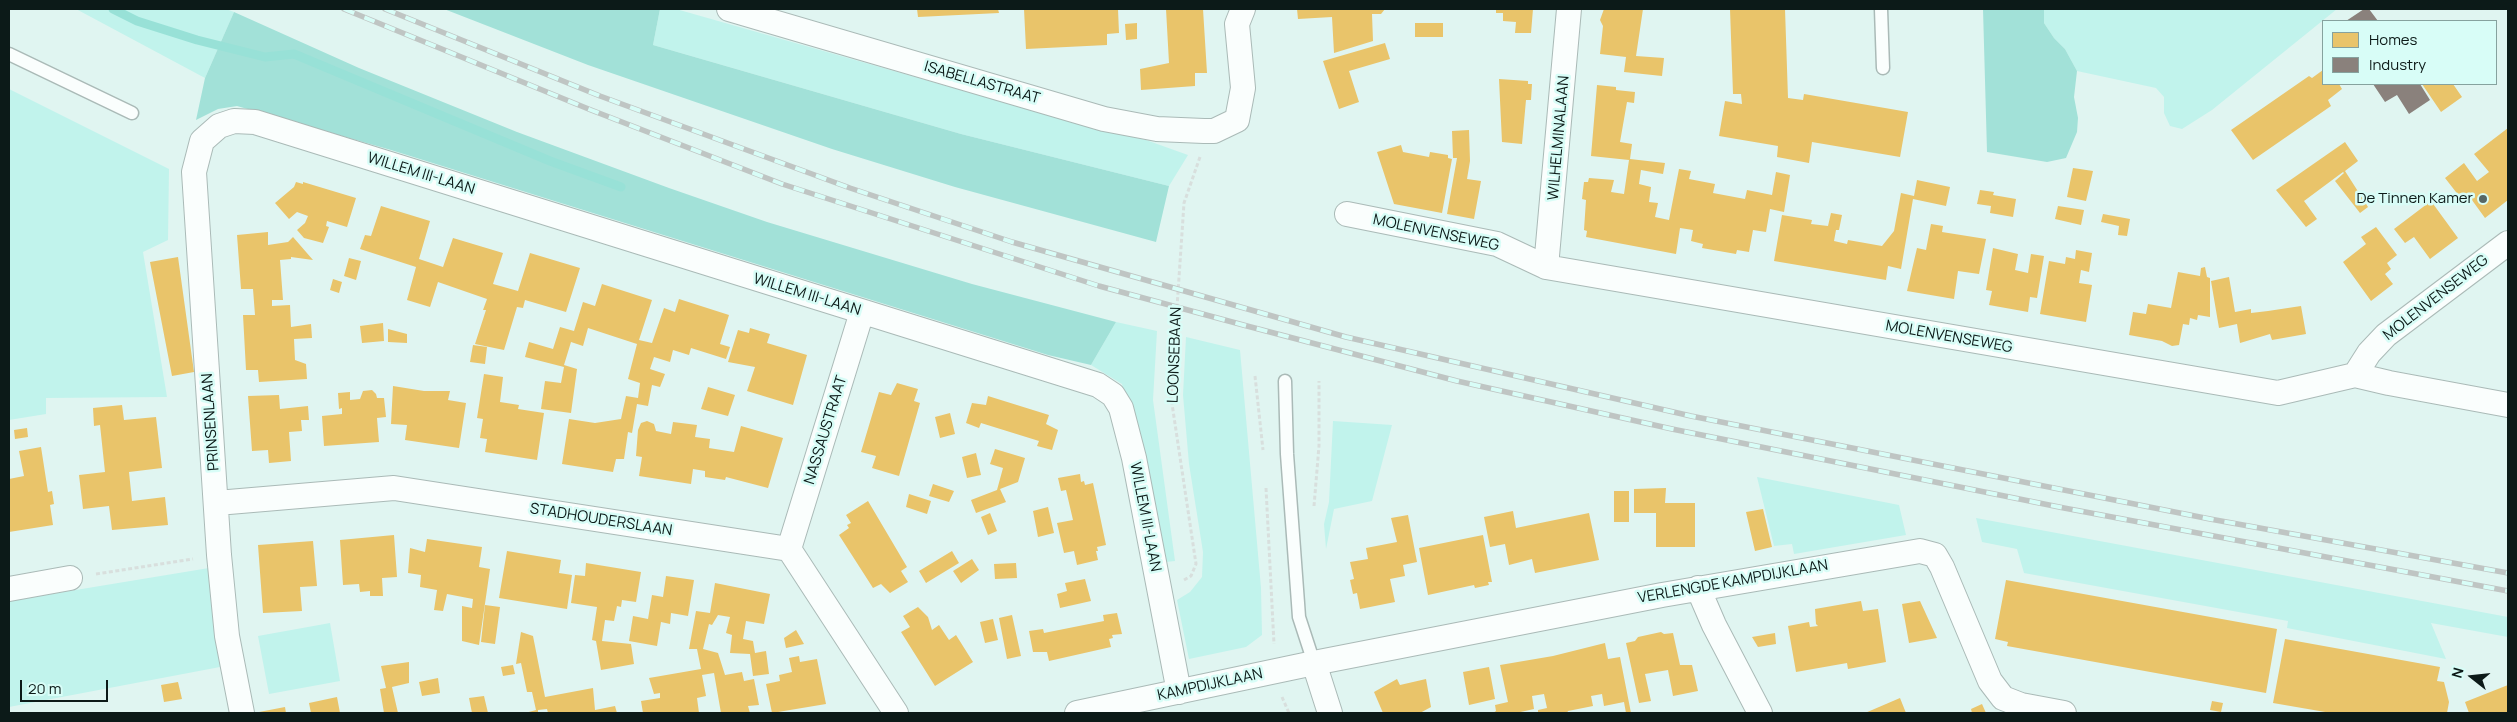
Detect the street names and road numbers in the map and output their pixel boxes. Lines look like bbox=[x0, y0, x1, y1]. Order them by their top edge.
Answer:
street label: ISABELLASTRAAT bbox=[922, 58, 1042, 108]
street label: WILHELMINALAAN bbox=[1545, 75, 1573, 201]
street label: WILLEM III-LAAN bbox=[365, 149, 477, 199]
street label: MOLENVENSEWEG bbox=[1371, 211, 1501, 255]
street label: MOLENVENSEWEG bbox=[2380, 251, 2492, 345]
street label: WILLEM III-LAAN bbox=[751, 270, 863, 320]
street label: LOONSEBAAN bbox=[1164, 307, 1186, 403]
street label: MOLENVENSEWEG bbox=[1884, 317, 2014, 357]
street label: PRINSENLAAN bbox=[199, 373, 223, 471]
street label: NASSAUSTRAAT bbox=[801, 373, 851, 487]
street label: WILLEM III-LAAN bbox=[1126, 461, 1164, 573]
street label: STADHOUDERSLAAN bbox=[529, 500, 673, 540]
street label: VERLENGDE KAMPDIJKLAAN bbox=[1637, 556, 1829, 608]
street label: KAMPDIJKLAAN bbox=[1156, 665, 1264, 705]

